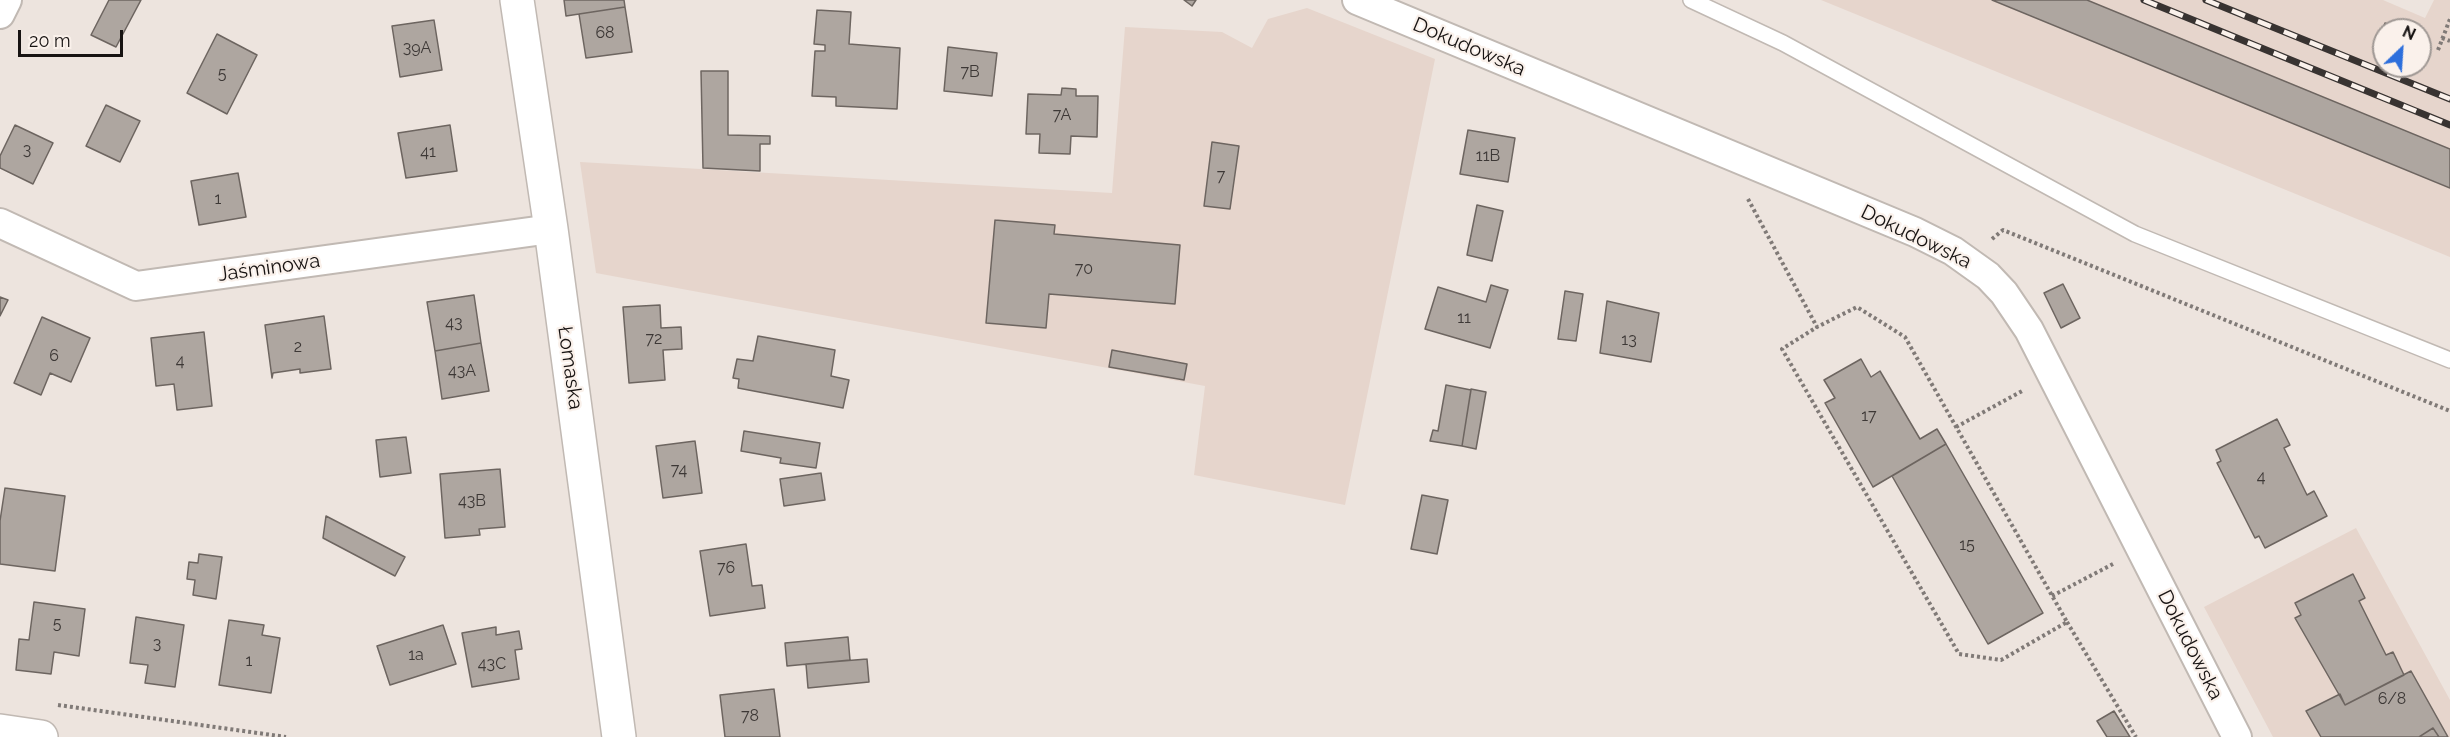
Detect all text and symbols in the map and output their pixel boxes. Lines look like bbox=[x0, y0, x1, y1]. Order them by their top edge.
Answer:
street label: Dokudowska bbox=[1409, 13, 1529, 81]
scale bar bbox=[21, 18, 126, 56]
north arrow bbox=[2372, 18, 2432, 78]
text: N bbox=[2399, 22, 2419, 44]
house number: 68 bbox=[595, 23, 615, 43]
text: 20 m bbox=[29, 30, 71, 51]
house number: 39A bbox=[403, 38, 431, 58]
house number: 7B bbox=[960, 62, 980, 82]
house number: 5 bbox=[218, 64, 226, 84]
house number: 7A bbox=[1053, 105, 1071, 125]
house number: 3 bbox=[23, 140, 31, 160]
house number: 41 bbox=[420, 142, 436, 162]
house number: 11B bbox=[1476, 146, 1500, 166]
house number: 7 bbox=[1217, 166, 1225, 186]
house number: 1 bbox=[215, 189, 221, 209]
street label: Dokudowska bbox=[1857, 200, 1975, 274]
street label: Jaśminowa bbox=[216, 249, 322, 287]
house number: 70 bbox=[1075, 259, 1093, 279]
house number: 11 bbox=[1457, 308, 1471, 328]
house number: 43 bbox=[445, 313, 463, 333]
street label: Łomaska bbox=[552, 325, 588, 411]
house number: 72 bbox=[646, 329, 662, 349]
house number: 13 bbox=[1621, 330, 1637, 350]
house number: 2 bbox=[294, 337, 302, 357]
house number: 6 bbox=[49, 346, 59, 366]
house number: 4 bbox=[176, 351, 184, 371]
house number: 43A bbox=[448, 361, 476, 381]
house number: 17 bbox=[1861, 406, 1877, 426]
house number: 74 bbox=[671, 460, 687, 480]
house number: 4 bbox=[2257, 467, 2265, 487]
house number: 43B bbox=[458, 491, 486, 511]
house number: 15 bbox=[1959, 535, 1975, 555]
house number: 76 bbox=[717, 558, 735, 578]
street label: Dokudowska bbox=[2152, 586, 2228, 704]
house number: 5 bbox=[53, 614, 61, 634]
house number: 3 bbox=[153, 634, 161, 654]
house number: 1a bbox=[408, 645, 424, 665]
house number: 1 bbox=[246, 651, 252, 671]
house number: 43C bbox=[478, 654, 506, 674]
house number: 6/8 bbox=[2378, 689, 2406, 709]
house number: 78 bbox=[741, 706, 759, 726]

